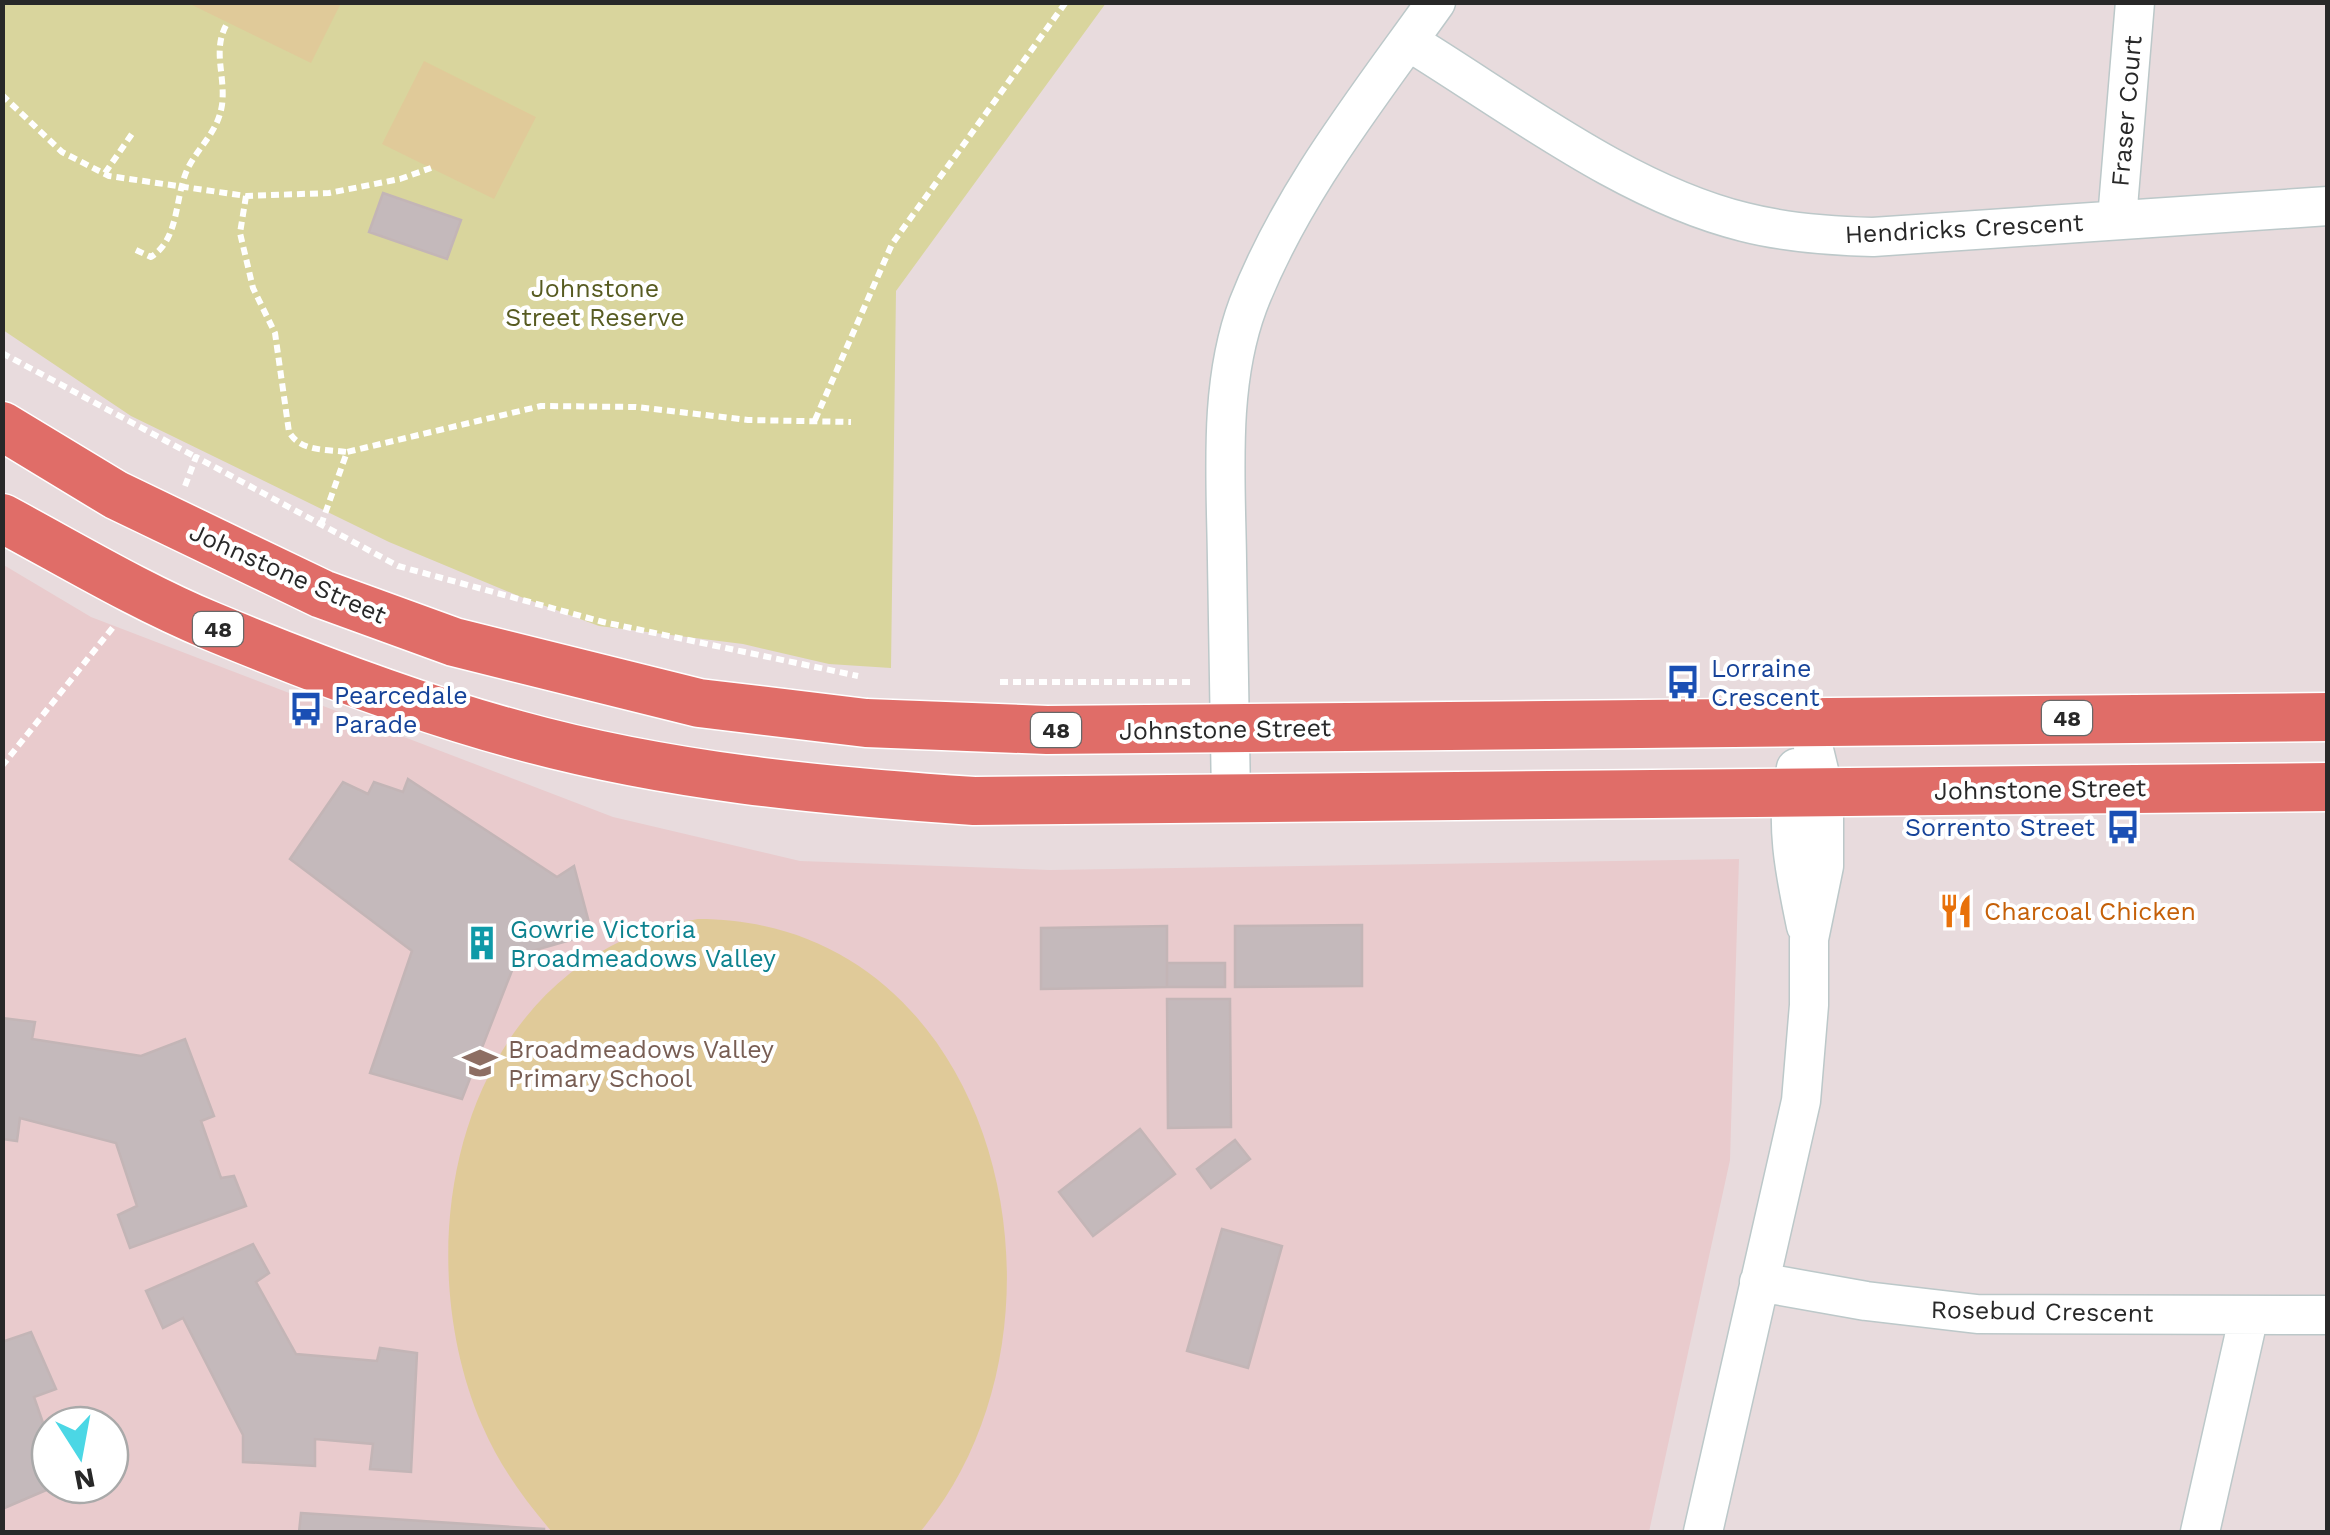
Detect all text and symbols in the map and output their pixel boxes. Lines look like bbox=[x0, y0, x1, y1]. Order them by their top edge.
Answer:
street label: Fraser Court bbox=[2105, 34, 2148, 188]
street label: Hendricks Crescent bbox=[1844, 208, 2085, 249]
park label: Johnstone Street Reserve bbox=[505, 274, 685, 332]
street label: Johnstone Street bbox=[185, 517, 391, 630]
road number: 48 bbox=[193, 612, 243, 646]
place label: Lorraine Crescent bbox=[1711, 654, 1820, 712]
bus stop icon: Lorraine Crescent bbox=[1664, 663, 1702, 701]
place label: Pearcedale Parade bbox=[334, 681, 468, 739]
bus stop icon: Pearcedale Parade bbox=[287, 690, 325, 728]
road number: 48 bbox=[2042, 701, 2092, 735]
road number: 48 bbox=[1031, 713, 1081, 747]
street label: Johnstone Street bbox=[1119, 713, 1332, 746]
street label: Johnstone Street bbox=[1934, 773, 2147, 806]
bus stop icon: Sorrento Street bbox=[2104, 808, 2142, 846]
place label: Sorrento Street bbox=[1905, 813, 2096, 842]
restaurant icon: Charcoal Chicken bbox=[1937, 892, 1975, 930]
place label: Charcoal Chicken bbox=[1984, 897, 2196, 926]
place label: Gowrie Victoria Broadmeadows Valley bbox=[510, 915, 776, 973]
building icon: Gowrie Victoria Broadmeadows Valley bbox=[463, 924, 501, 962]
place label: Broadmeadows Valley Primary School bbox=[508, 1035, 774, 1093]
school or university icon: Broadmeadows Valley Primary School bbox=[461, 1044, 499, 1082]
street label: Rosebud Crescent bbox=[1930, 1295, 2154, 1328]
north arrow bbox=[30, 1405, 130, 1505]
text: N bbox=[71, 1461, 98, 1497]

